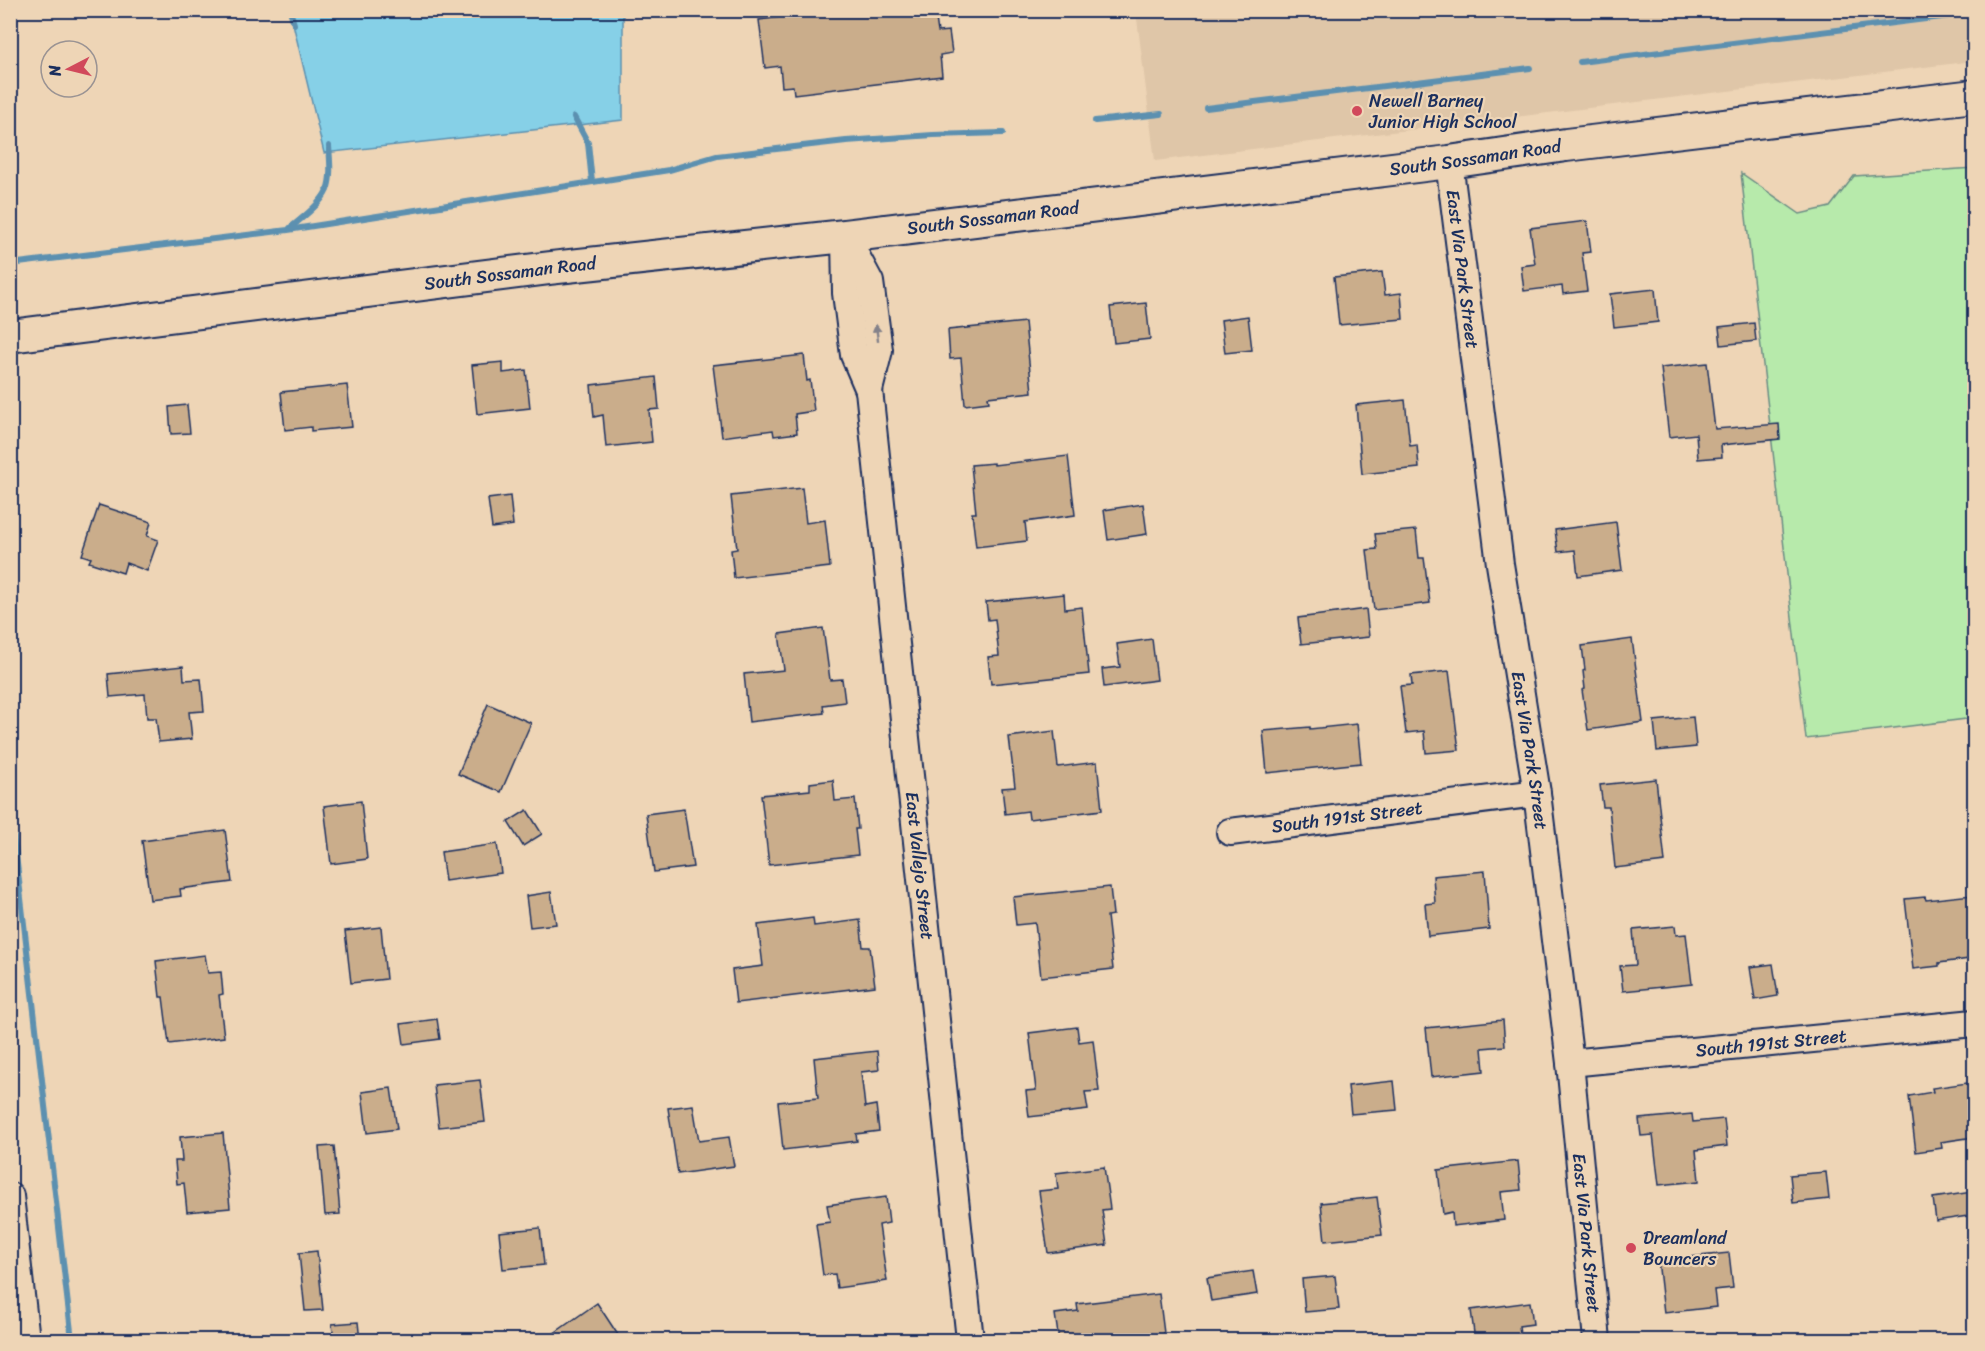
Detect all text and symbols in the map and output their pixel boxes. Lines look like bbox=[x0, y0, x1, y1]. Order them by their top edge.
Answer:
north arrow bbox=[39, 39, 99, 99]
text: N bbox=[39, 63, 70, 79]
place label: Newell Barney Junior High School bbox=[1368, 85, 1518, 138]
marker: Newell Barney Junior High School bbox=[1350, 104, 1364, 118]
street label: South Sossaman Road bbox=[1388, 130, 1565, 185]
street label: East Via Park Street bbox=[1437, 188, 1489, 351]
street label: South Sossaman Road bbox=[905, 191, 1082, 244]
street label: South Sossaman Road bbox=[422, 247, 599, 300]
one-way arrow bbox=[872, 323, 881, 342]
street label: East Via Park Street bbox=[1502, 669, 1557, 832]
street label: East Vallejo Street bbox=[896, 790, 943, 942]
street label: South 191st Street bbox=[1270, 792, 1424, 843]
street label: South 191st Street bbox=[1694, 1020, 1848, 1066]
street label: East Via Park Street bbox=[1563, 1152, 1610, 1314]
place label: Dreamland Bouncers bbox=[1643, 1222, 1728, 1275]
marker: Dreamland Bouncers bbox=[1624, 1241, 1638, 1255]

